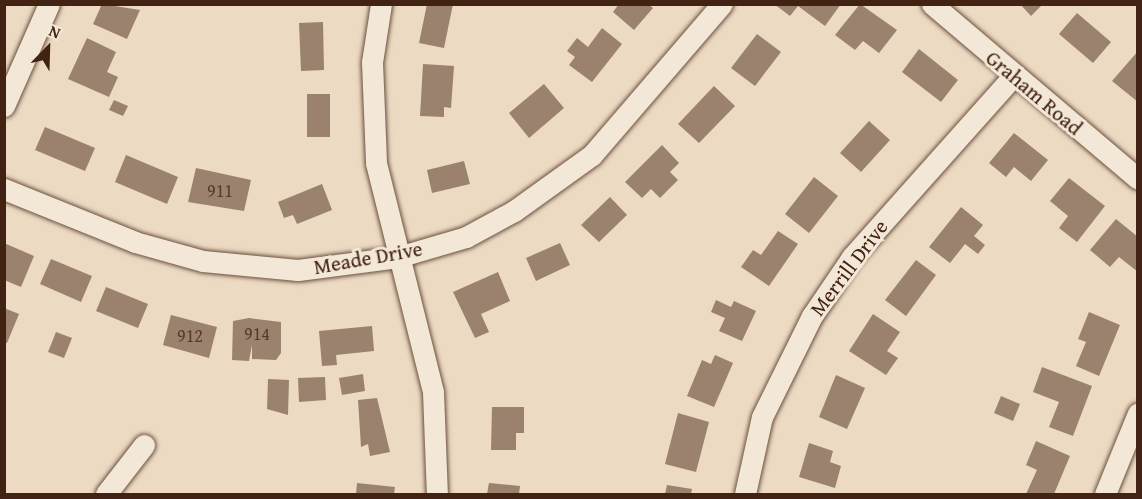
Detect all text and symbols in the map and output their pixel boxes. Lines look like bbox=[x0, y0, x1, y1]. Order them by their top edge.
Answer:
north arrow bbox=[18, 18, 78, 78]
text: N bbox=[45, 18, 65, 45]
street label: Graham Road bbox=[981, 45, 1087, 141]
house number: 911 bbox=[207, 180, 233, 202]
street label: Merrill Drive bbox=[805, 215, 893, 321]
street label: Meade Drive bbox=[312, 236, 424, 280]
house number: 914 bbox=[244, 323, 270, 345]
house number: 912 bbox=[177, 325, 203, 347]

